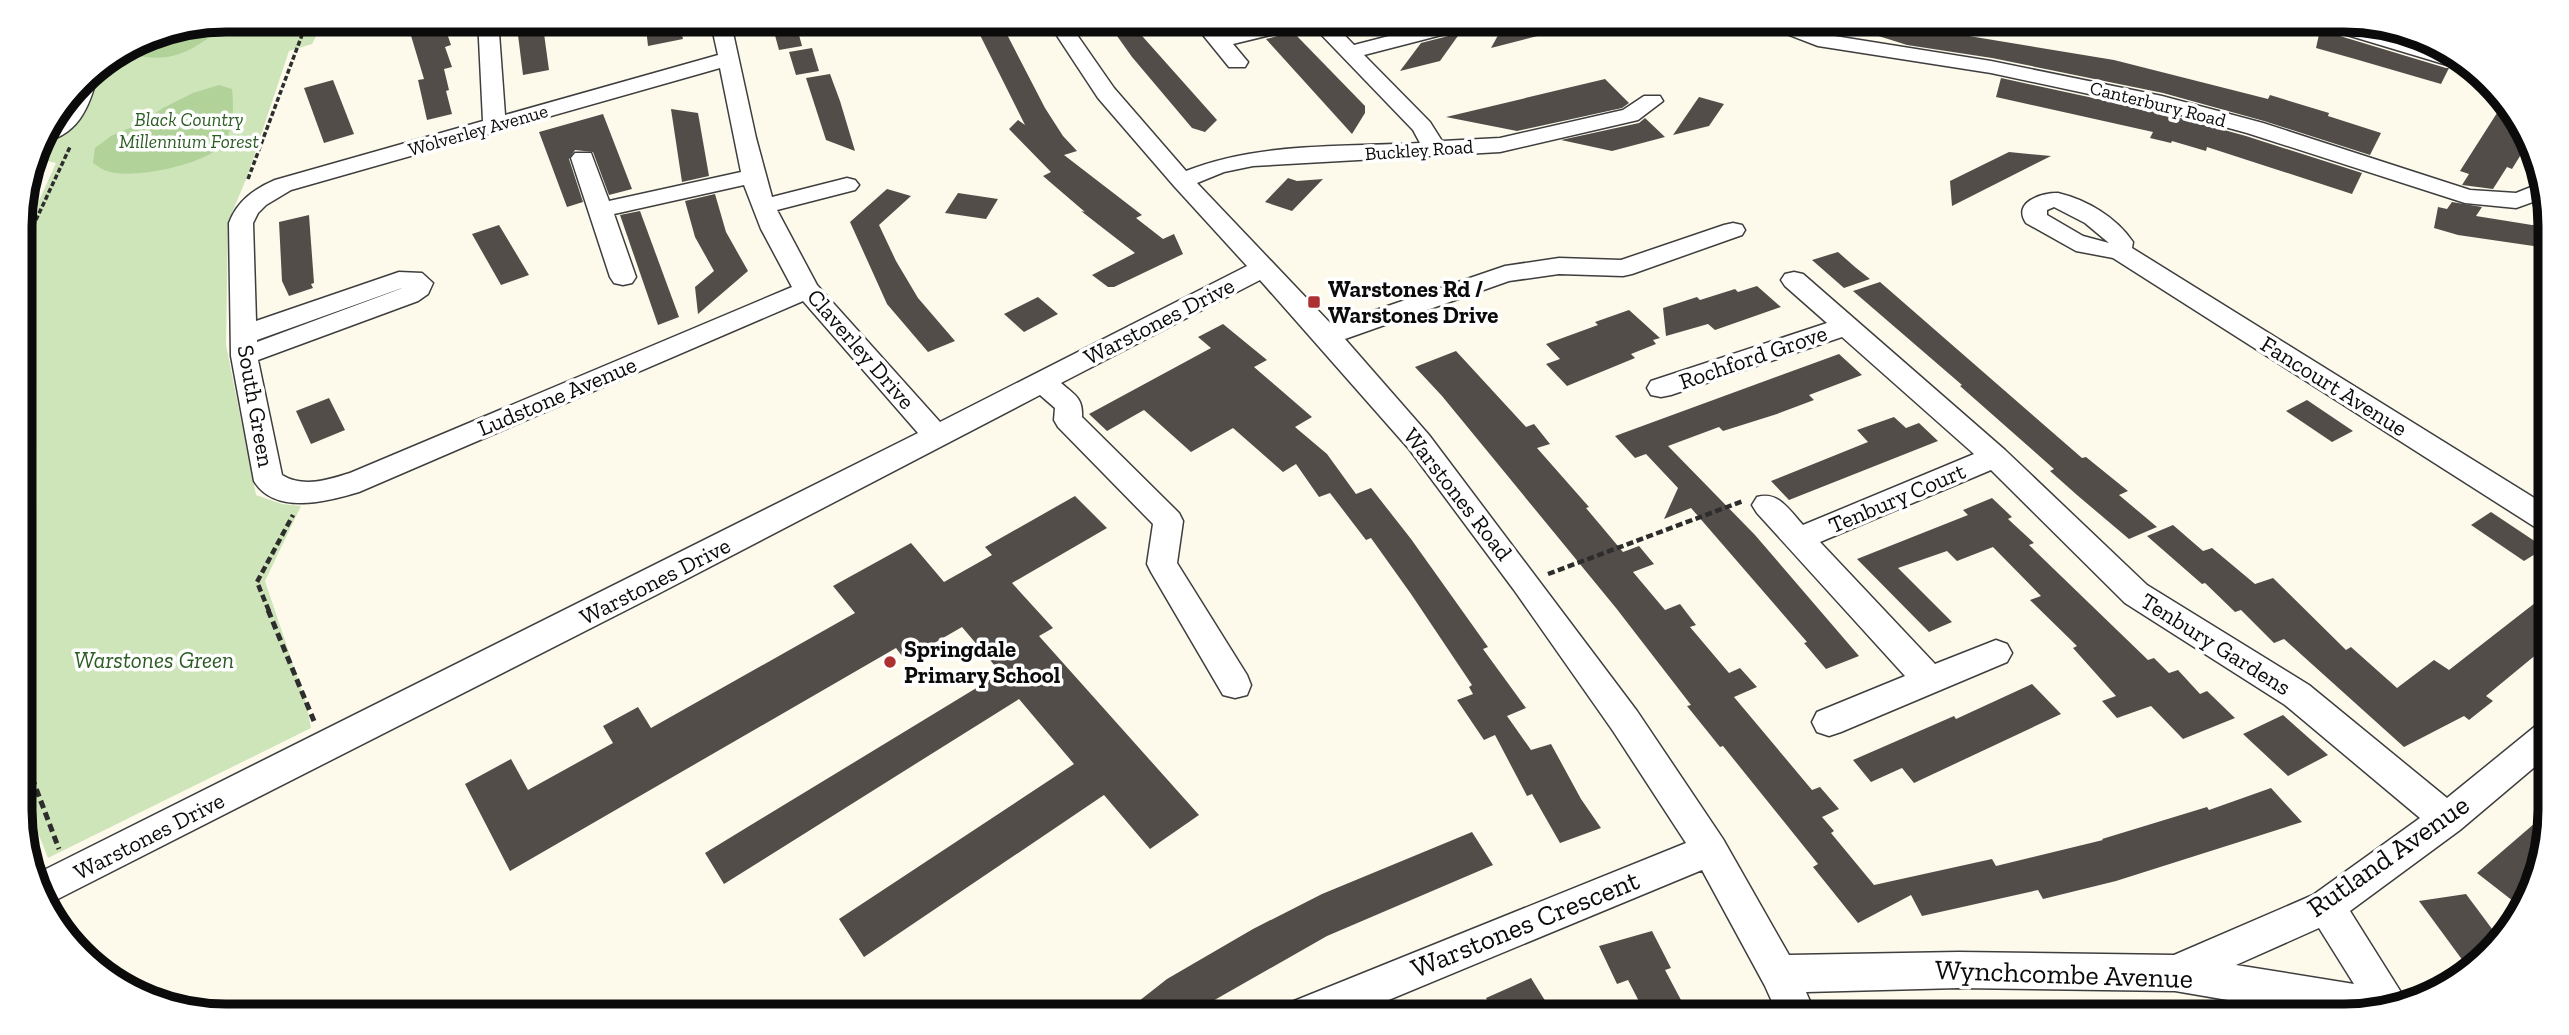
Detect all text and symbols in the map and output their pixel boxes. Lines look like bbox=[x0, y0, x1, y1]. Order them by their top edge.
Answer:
street label: Canterbury Road bbox=[2088, 76, 2229, 132]
street label: Wolverley Avenue bbox=[405, 99, 551, 161]
park label: Black Country Millennium Forest bbox=[119, 108, 260, 153]
street label: Buckley Road bbox=[1364, 135, 1475, 165]
street label: Warstones Drive bbox=[1079, 271, 1239, 371]
place label: Warstones Rd / Warstones Drive bbox=[1328, 275, 1498, 329]
street label: Claverley Drive bbox=[801, 283, 921, 415]
marker: Warstones Rd / Warstones Drive bbox=[1306, 294, 1322, 310]
street label: Rochford Grove bbox=[1675, 319, 1831, 395]
street label: Fancourt Avenue bbox=[2255, 330, 2413, 442]
street label: South Green bbox=[231, 343, 281, 469]
street label: Ludstone Avenue bbox=[473, 350, 641, 442]
street label: Warstones Road bbox=[1398, 422, 1519, 566]
street label: Tenbury Court bbox=[1824, 456, 1970, 539]
street label: Warstones Drive bbox=[575, 531, 735, 631]
street label: Tenbury Gardens bbox=[2136, 587, 2296, 701]
place label: Springdale Primary School bbox=[904, 635, 1061, 689]
park label: Warstones Green bbox=[74, 646, 234, 674]
marker: Springdale Primary School bbox=[882, 654, 898, 670]
street label: Warstones Drive bbox=[69, 786, 229, 886]
street label: Rutland Avenue bbox=[2301, 788, 2475, 924]
street label: Warstones Crescent bbox=[1406, 863, 1644, 985]
street label: Wynchcombe Avenue bbox=[1935, 953, 2193, 995]

